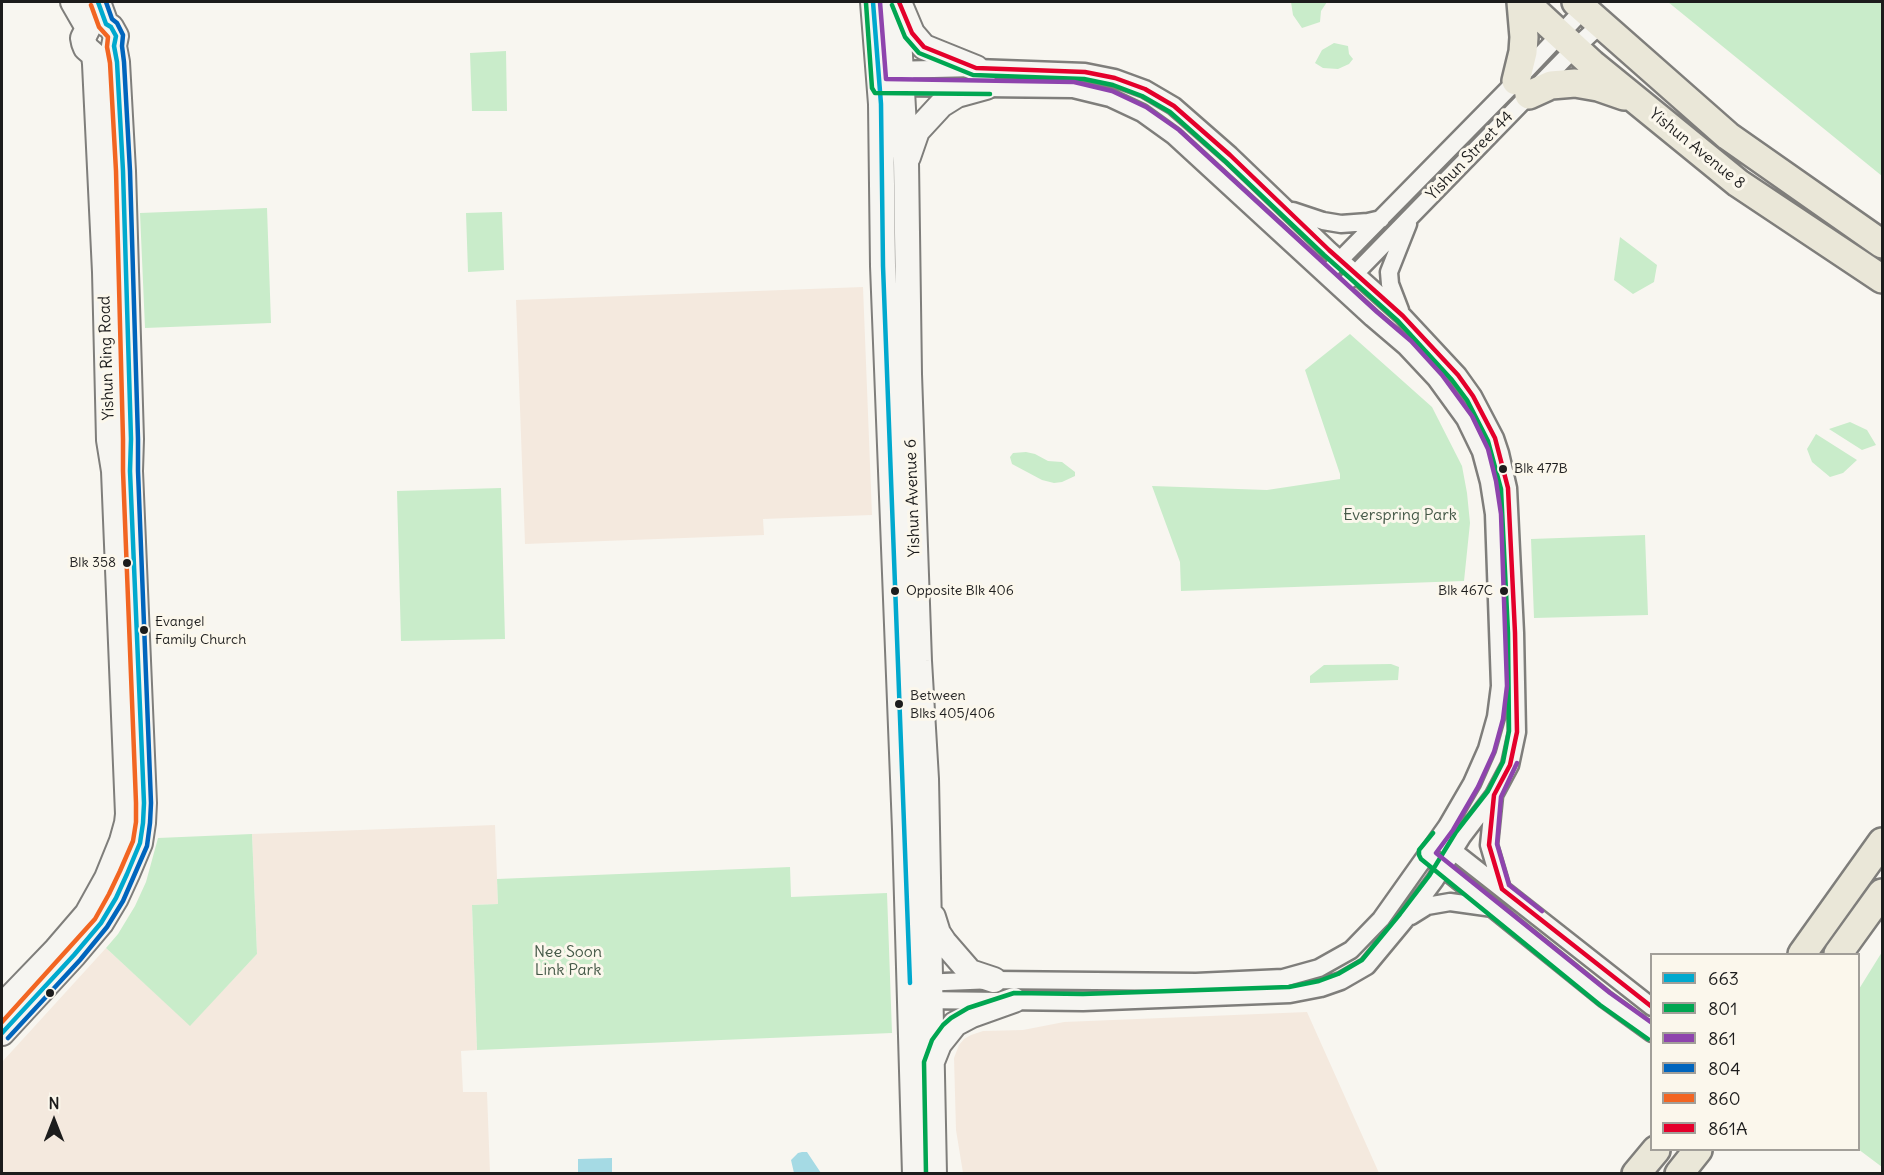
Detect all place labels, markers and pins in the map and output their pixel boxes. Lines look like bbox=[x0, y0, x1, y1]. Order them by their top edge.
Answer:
place label: Blk 477B bbox=[1514, 461, 1568, 477]
marker: Blk 477B bbox=[1497, 463, 1509, 475]
place label: Blk 358 bbox=[69, 555, 116, 571]
marker: Blk 358 bbox=[121, 557, 133, 569]
place label: Opposite Blk 406 bbox=[906, 583, 1014, 599]
place label: Blk 467C bbox=[1438, 583, 1493, 599]
marker: Opposite Blk 406 bbox=[889, 585, 901, 597]
marker: Blk 467C bbox=[1498, 585, 1510, 597]
place label: Evangel Family Church bbox=[155, 614, 246, 646]
marker: Evangel Family Church bbox=[138, 624, 150, 636]
place label: Between Blks 405/406 bbox=[910, 688, 995, 720]
marker: Between Blks 405/406 bbox=[893, 698, 905, 710]
unlabelled marker bbox=[44, 987, 56, 999]

